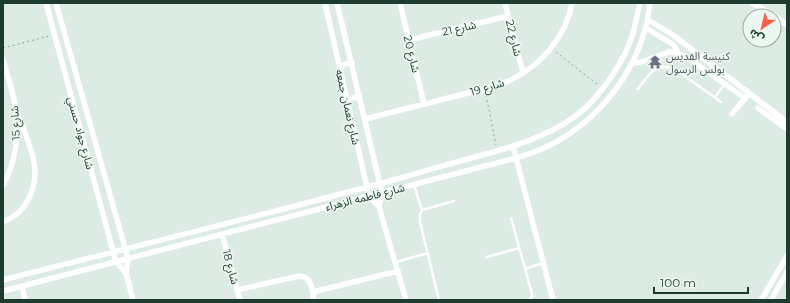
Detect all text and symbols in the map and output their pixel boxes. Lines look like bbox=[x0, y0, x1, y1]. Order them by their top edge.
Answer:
north arrow bbox=[742, 8, 782, 48]
street label: شارع 21 bbox=[441, 17, 478, 40]
street label: شارع 22 bbox=[502, 18, 525, 58]
text: ش bbox=[746, 26, 766, 46]
street label: شارع 20 bbox=[400, 34, 423, 75]
place label: كنيسة القديس بولس الرسول bbox=[666, 49, 730, 76]
temple icon: كنيسة القديس بولس الرسول bbox=[647, 54, 663, 70]
street label: شارع نعمان جمعه bbox=[332, 68, 364, 147]
street label: شارع 19 bbox=[468, 75, 506, 100]
street label: شارع جواد حسني bbox=[62, 95, 97, 172]
street label: شارع 15 bbox=[7, 105, 24, 141]
street label: شارع فاطمه الزهراء bbox=[324, 180, 407, 215]
street label: شارع 18 bbox=[219, 248, 242, 286]
scale bar bbox=[654, 269, 748, 295]
text: 100 m bbox=[660, 275, 696, 290]

